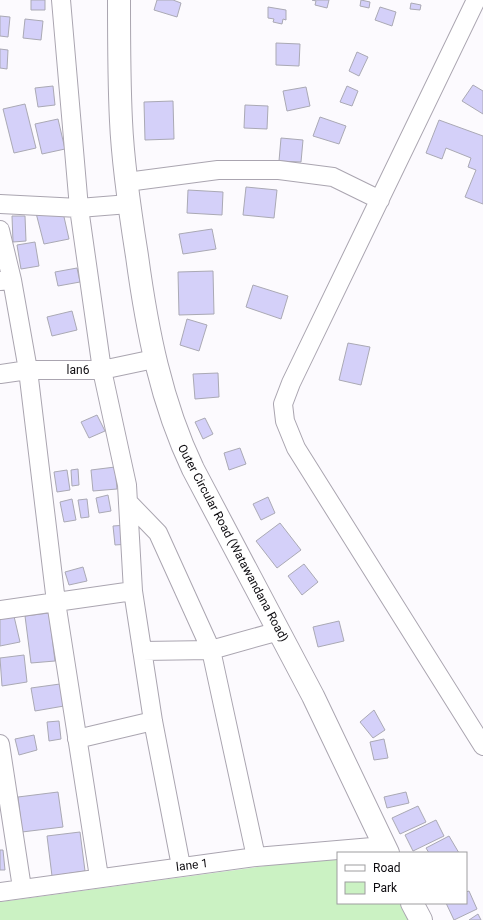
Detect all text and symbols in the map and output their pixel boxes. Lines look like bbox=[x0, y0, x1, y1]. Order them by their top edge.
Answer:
street label: lan6 bbox=[67, 363, 90, 377]
street label: Outer Circular Road (Watawandana Road) bbox=[175, 442, 291, 644]
legend bbox=[337, 852, 467, 904]
street label: lane 1 bbox=[175, 856, 209, 874]
text: Road bbox=[373, 861, 401, 875]
text: Park bbox=[373, 881, 398, 895]

